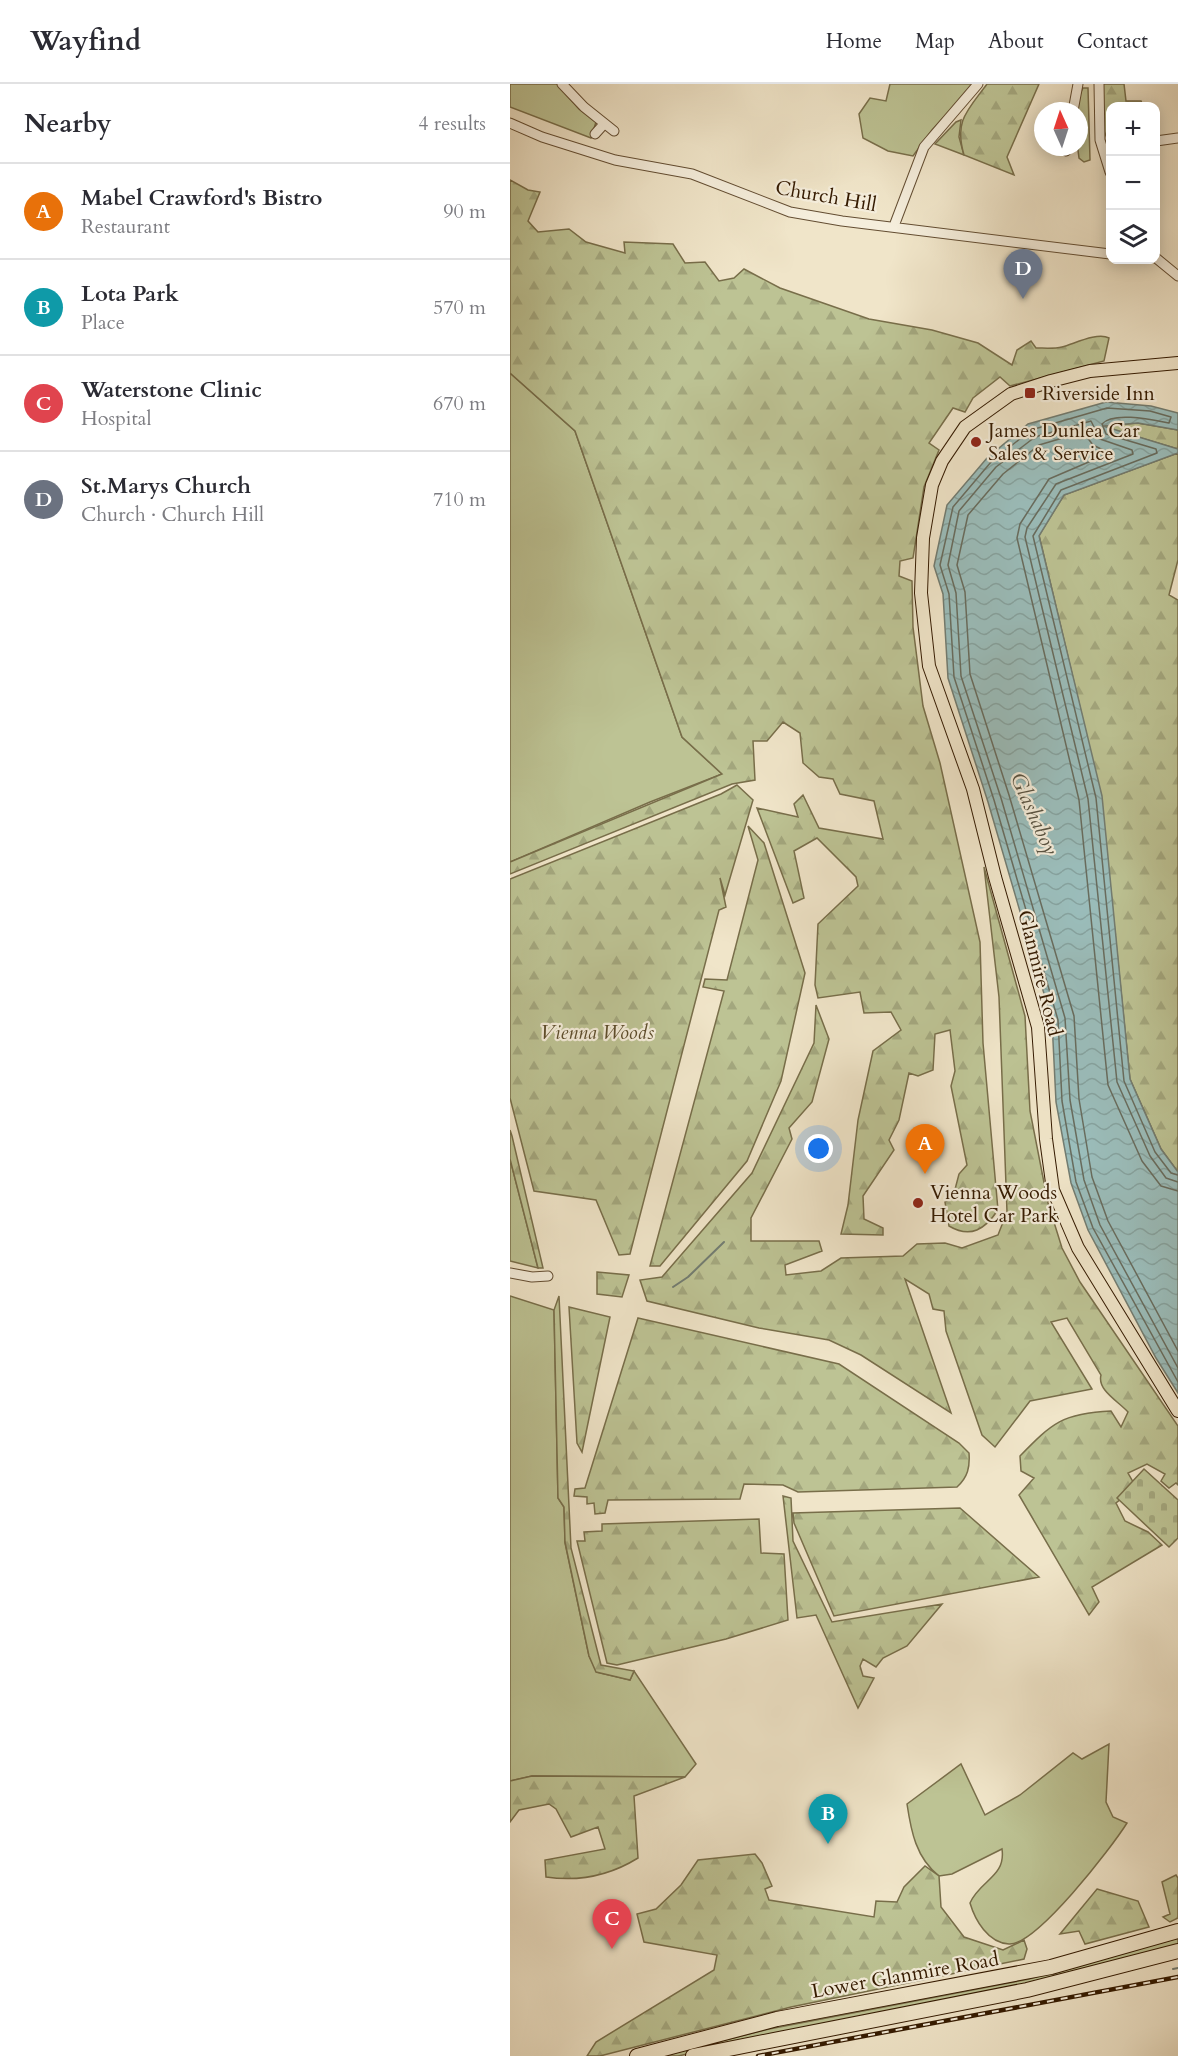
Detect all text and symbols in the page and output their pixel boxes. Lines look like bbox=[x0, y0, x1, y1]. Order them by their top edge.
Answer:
text: Wayfind bbox=[30, 22, 141, 60]
text: Home bbox=[826, 27, 882, 56]
text: Map bbox=[915, 27, 955, 56]
text: About bbox=[988, 27, 1044, 56]
text: Contact bbox=[1077, 27, 1148, 56]
north arrow bbox=[1034, 102, 1088, 156]
map controls bbox=[1106, 102, 1160, 264]
button: + bbox=[1106, 102, 1160, 156]
text: Nearby bbox=[24, 106, 112, 141]
text: 4 results bbox=[418, 110, 486, 137]
button: − bbox=[1106, 156, 1160, 210]
street label: Church Hill bbox=[773, 174, 879, 218]
text: Mabel Crawford's Bistro bbox=[81, 183, 322, 213]
text: A bbox=[36, 198, 51, 225]
text: 90 m bbox=[443, 198, 486, 225]
button: layers bbox=[1106, 210, 1160, 264]
text: Restaurant bbox=[81, 213, 170, 240]
pin: D bbox=[1004, 250, 1042, 299]
text: Lota Park bbox=[81, 279, 179, 309]
text: B bbox=[36, 294, 51, 321]
text: 570 m bbox=[433, 294, 486, 321]
text: Place bbox=[81, 309, 125, 336]
text: Waterstone Clinic bbox=[81, 375, 262, 405]
place label: Riverside Inn bbox=[1042, 380, 1156, 407]
marker: Riverside Inn bbox=[1023, 386, 1037, 400]
text: C bbox=[36, 390, 51, 417]
text: 670 m bbox=[433, 390, 486, 417]
text: Hospital bbox=[81, 405, 152, 432]
place label: James Dunlea Car Sales & Service bbox=[985, 417, 1140, 467]
marker: James Dunlea Car Sales & Service bbox=[969, 435, 983, 449]
text: St.Marys Church bbox=[81, 471, 251, 501]
text: D bbox=[35, 486, 52, 513]
text: 710 m bbox=[433, 486, 486, 513]
text: Church · Church Hill bbox=[81, 501, 264, 528]
water label: Glashaboy bbox=[1003, 768, 1065, 860]
street label: Glanmire Road bbox=[1011, 907, 1069, 1039]
park label: Vienna Woods bbox=[540, 1019, 654, 1046]
pin: A bbox=[906, 1124, 944, 1174]
your location bbox=[804, 1134, 833, 1163]
place label: Vienna Woods Hotel Car Park bbox=[930, 1179, 1059, 1229]
marker: Vienna Woods Hotel Car Park bbox=[911, 1196, 925, 1210]
pin: B bbox=[808, 1794, 848, 1844]
pin: C bbox=[592, 1900, 632, 1949]
street label: Lower Glanmire Road bbox=[809, 1945, 1001, 2005]

